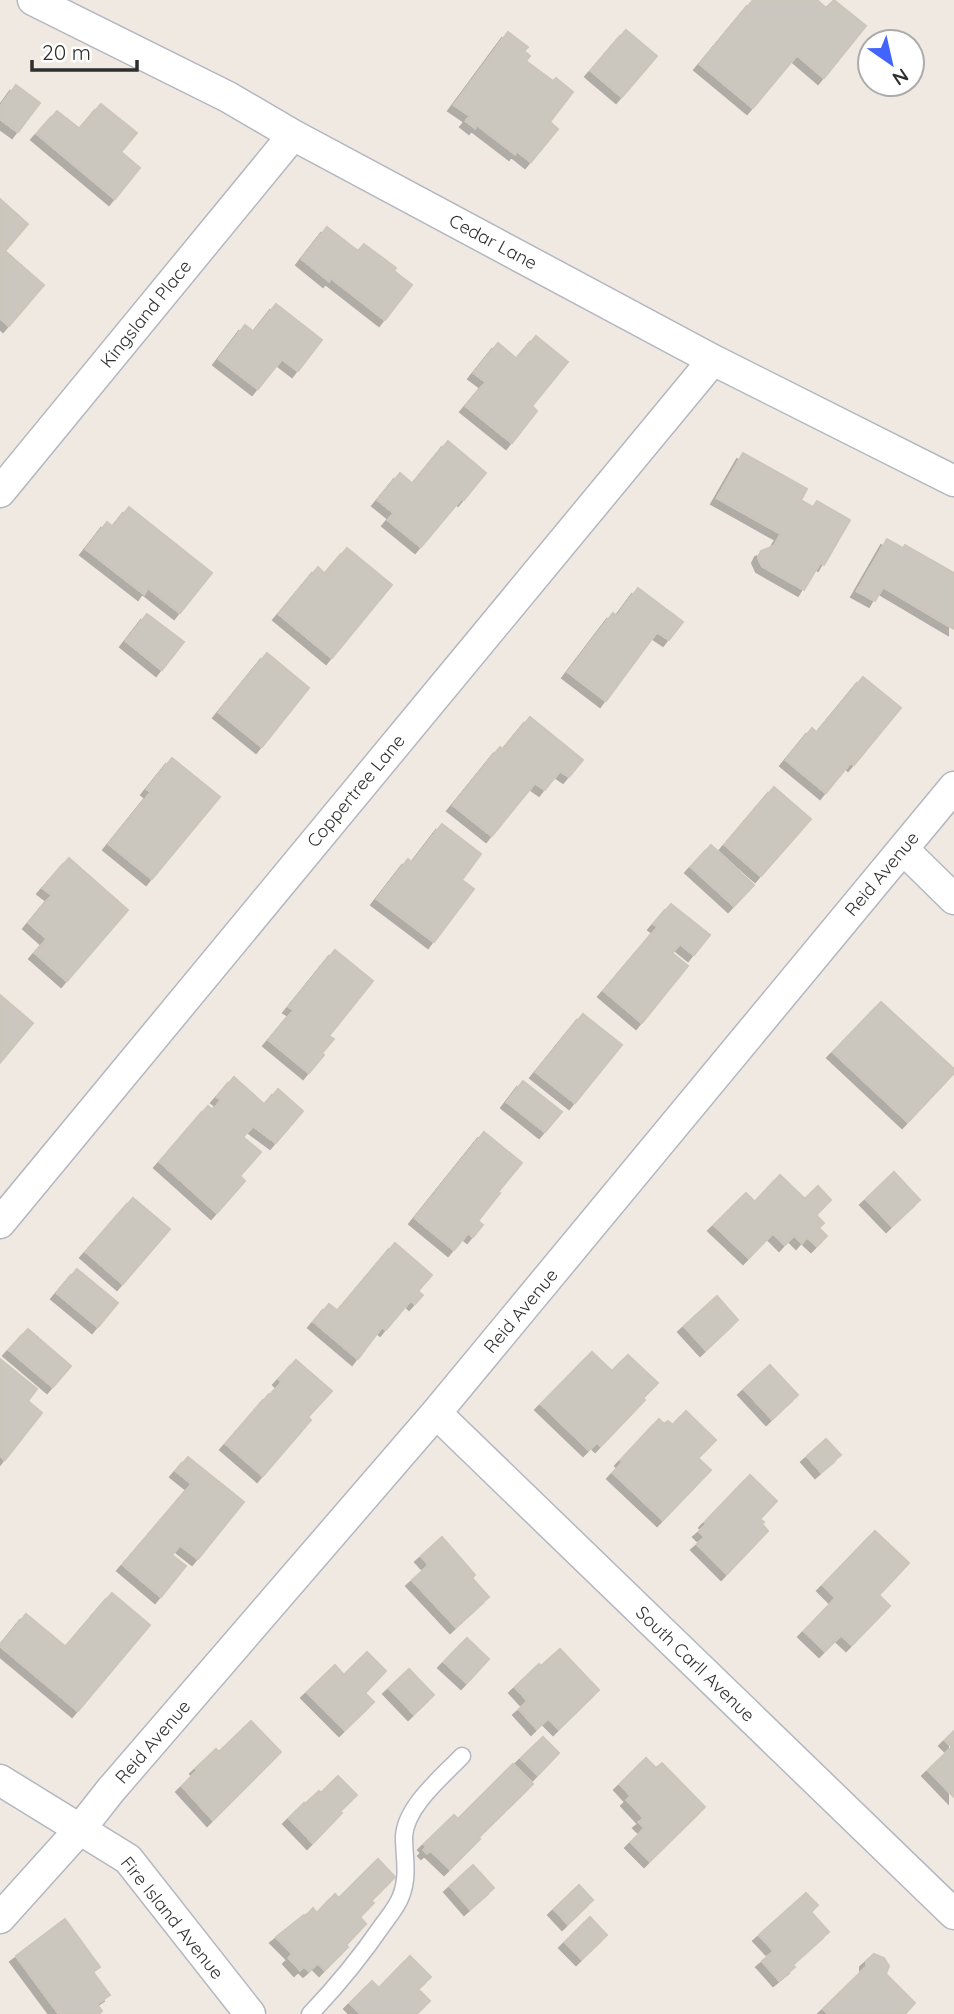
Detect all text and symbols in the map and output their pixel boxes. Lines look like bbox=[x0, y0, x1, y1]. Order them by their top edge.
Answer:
scale bar bbox=[32, 28, 136, 72]
north arrow bbox=[856, 28, 926, 98]
text: 20 m bbox=[42, 39, 91, 65]
text: N bbox=[888, 63, 913, 91]
street label: Cedar Lane bbox=[445, 209, 541, 274]
street label: Kingsland Place bbox=[95, 255, 196, 372]
street label: Coppertree Lane bbox=[302, 729, 410, 852]
street label: Reid Avenue bbox=[840, 827, 924, 921]
street label: Reid Avenue bbox=[479, 1264, 563, 1358]
street label: South Carll Avenue bbox=[631, 1601, 760, 1726]
street label: Reid Avenue bbox=[110, 1695, 195, 1788]
street label: Fire Island Avenue bbox=[116, 1852, 229, 1984]

